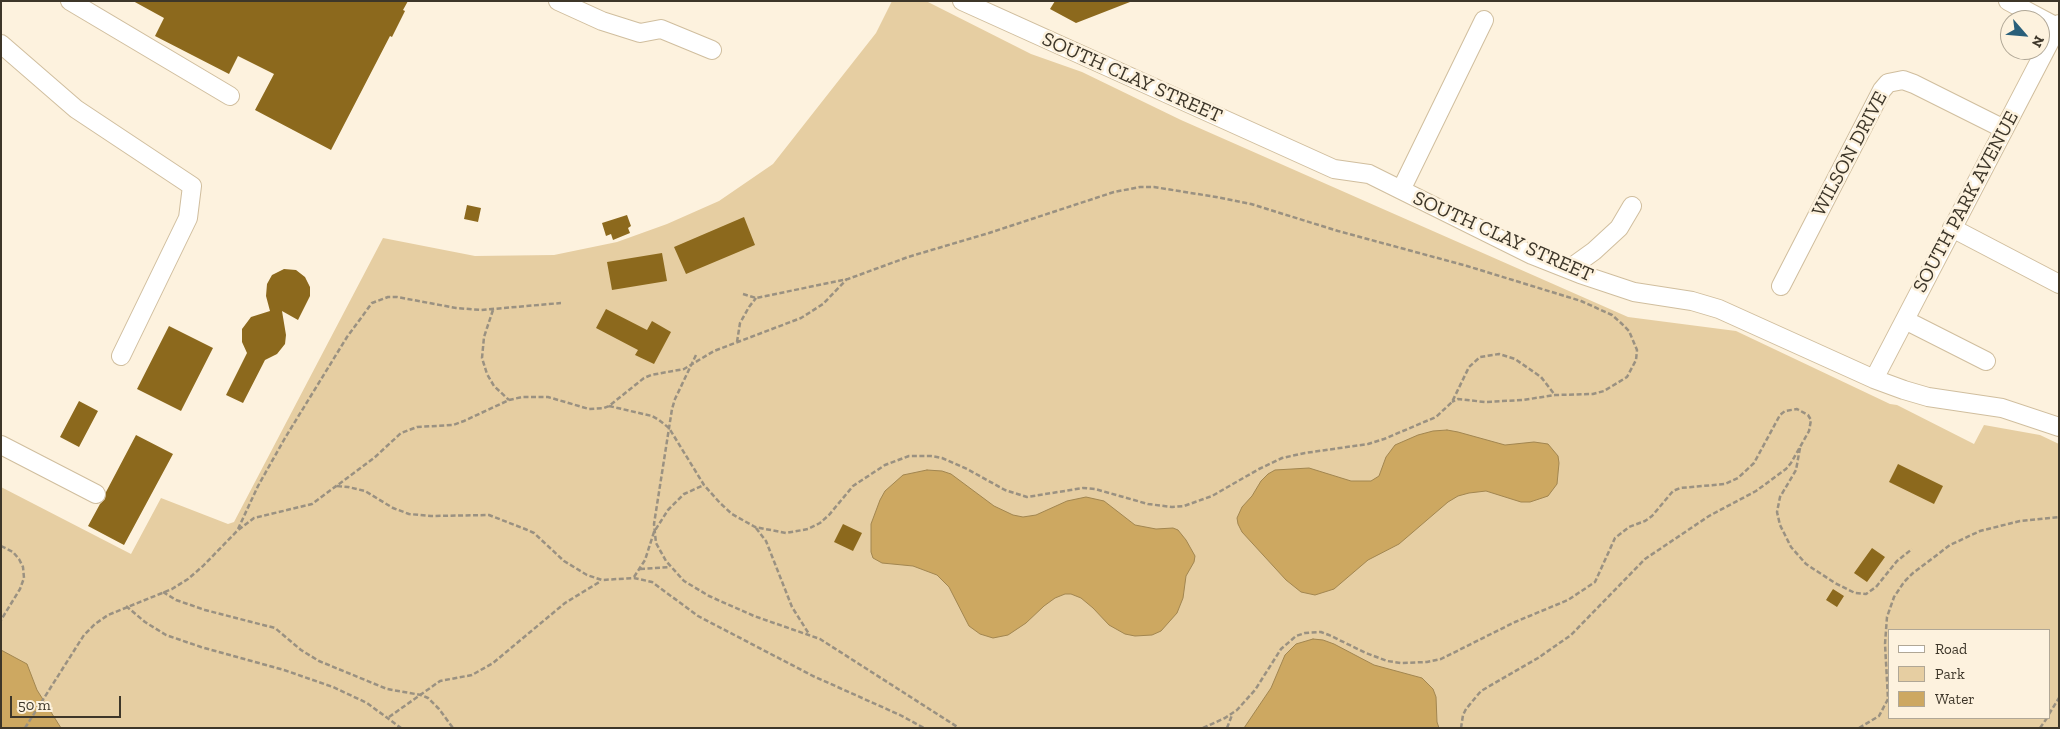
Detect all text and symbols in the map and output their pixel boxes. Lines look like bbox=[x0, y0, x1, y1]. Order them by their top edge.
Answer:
north arrow bbox=[2000, 10, 2050, 60]
street label: SOUTH CLAY STREET bbox=[1038, 27, 1226, 129]
text: N bbox=[2028, 33, 2048, 50]
street label: WILSON DRIVE bbox=[1807, 88, 1893, 220]
street label: SOUTH PARK AVENUE bbox=[1908, 107, 2024, 297]
street label: SOUTH CLAY STREET bbox=[1409, 186, 1597, 288]
legend bbox=[1888, 629, 2050, 719]
text: Road bbox=[1935, 640, 1967, 658]
text: Park bbox=[1935, 665, 1965, 683]
scale bar bbox=[12, 686, 124, 718]
text: Water bbox=[1935, 690, 1975, 708]
text: 50 m bbox=[18, 696, 51, 714]

